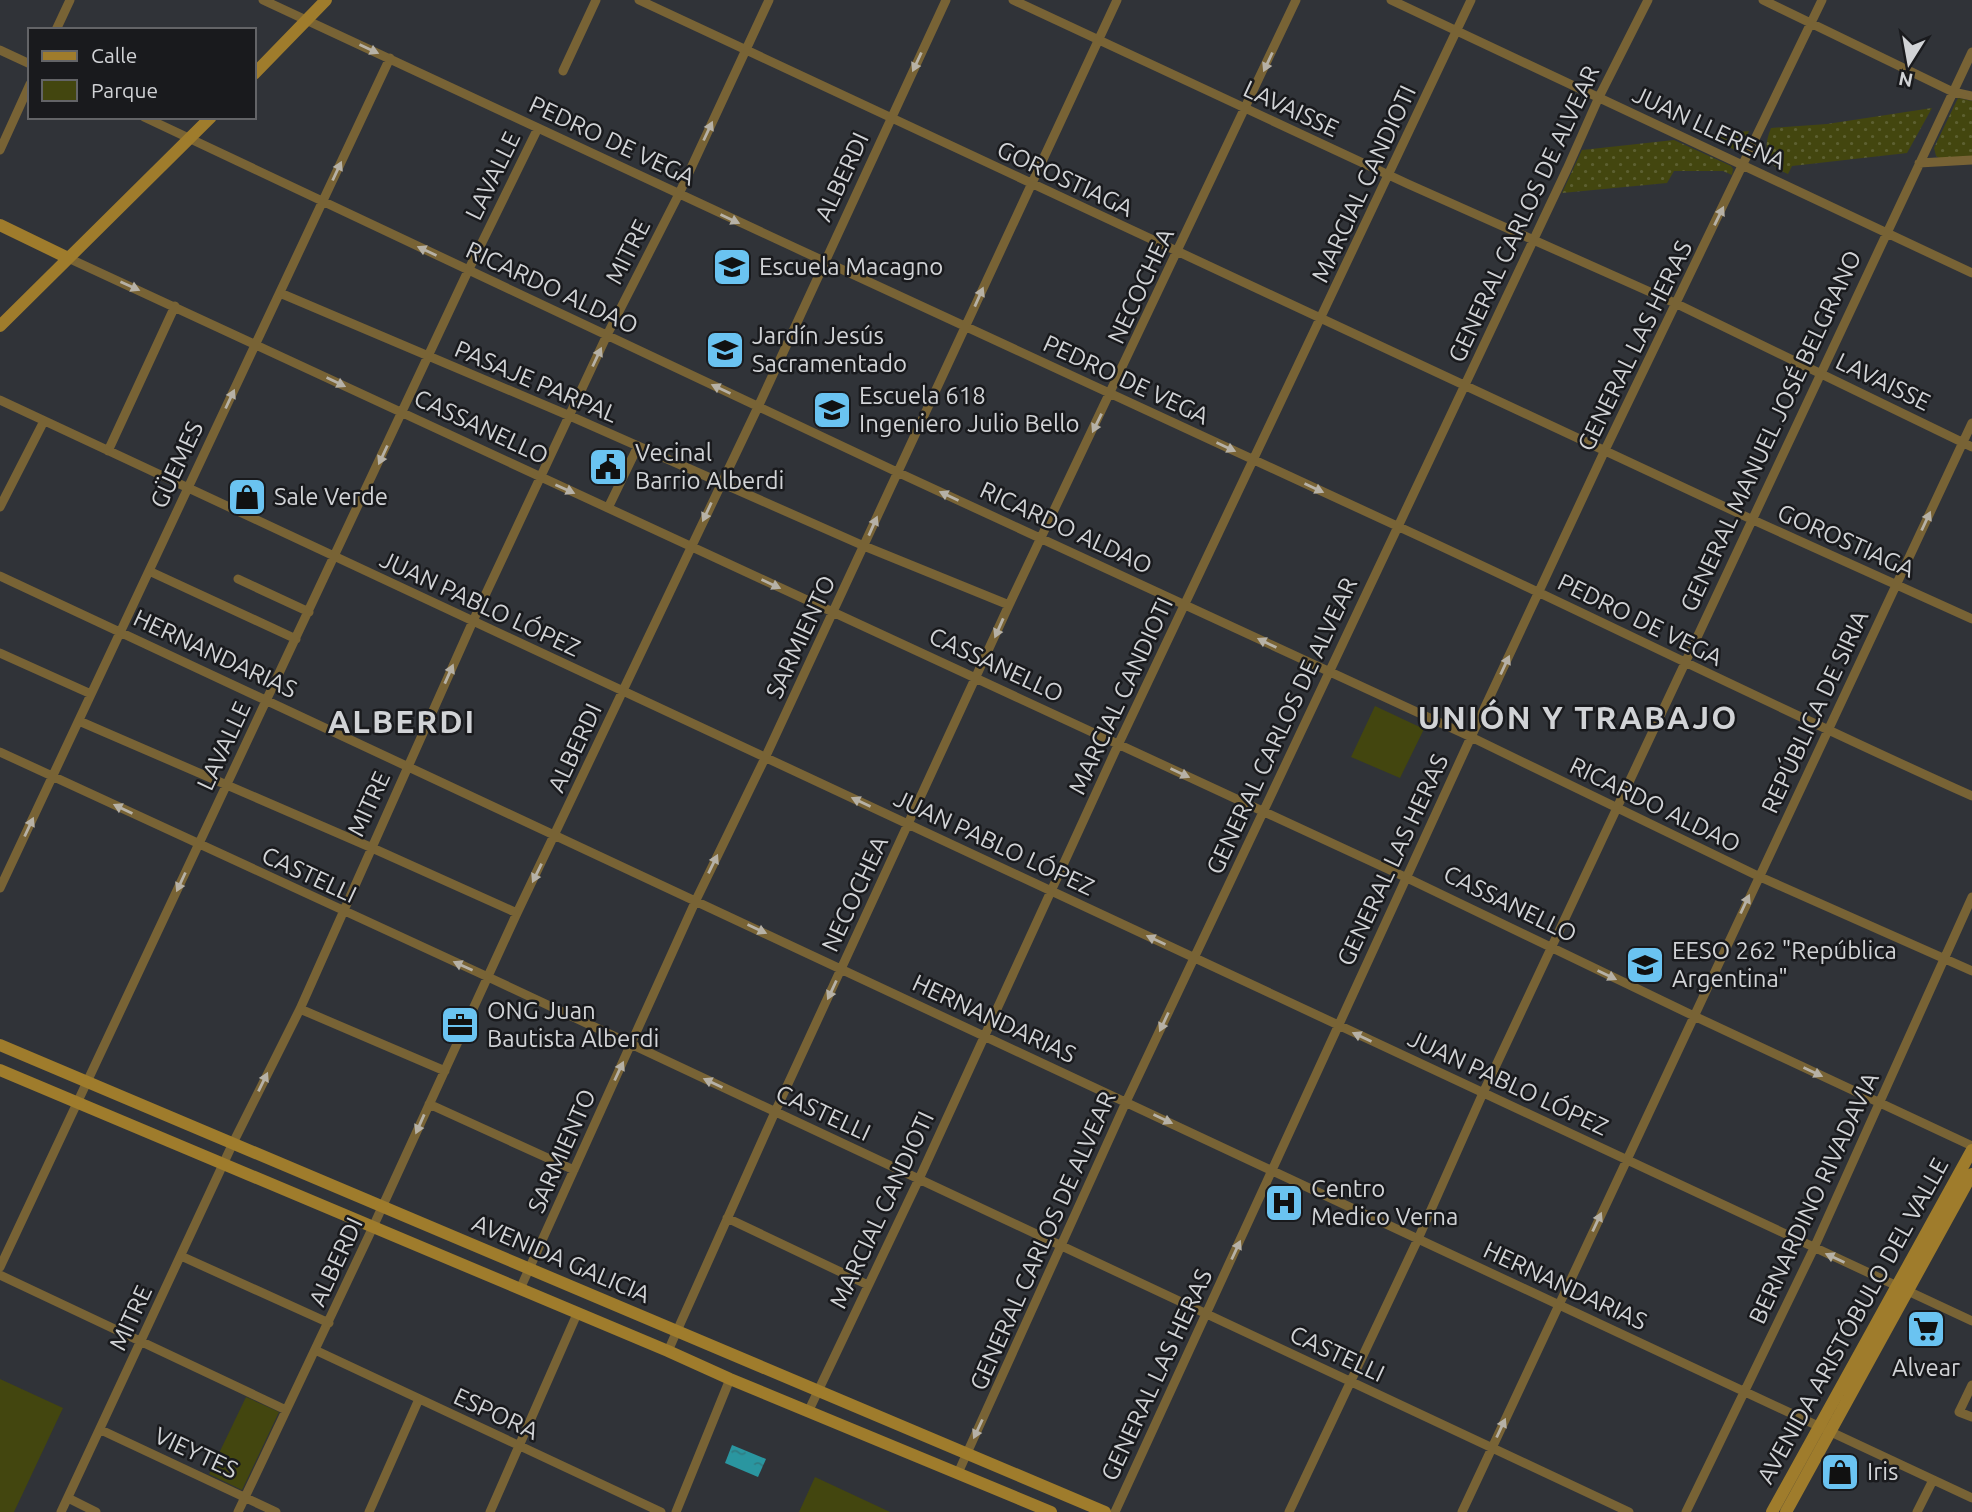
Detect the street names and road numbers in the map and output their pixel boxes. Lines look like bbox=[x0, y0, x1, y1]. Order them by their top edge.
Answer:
street label: GENERAL CARLOS DE ALVEAR bbox=[1443, 61, 1604, 366]
street label: LAVAISSE bbox=[1239, 75, 1343, 142]
street label: JUAN LLERENA bbox=[1629, 80, 1790, 175]
street label: MARCIAL CANDIOTI bbox=[1306, 81, 1421, 287]
street label: PEDRO DE VEGA bbox=[525, 90, 700, 191]
street label: LAVALLE bbox=[460, 127, 525, 224]
street label: ALBERDI bbox=[809, 128, 874, 225]
street label: GOROSTIAGA bbox=[993, 135, 1138, 222]
street label: MITRE bbox=[600, 215, 655, 289]
street label: NECOCHEA bbox=[1102, 223, 1179, 348]
street label: RICARDO ALDAO bbox=[462, 236, 642, 339]
street label: GENERAL LAS HERAS bbox=[1572, 236, 1697, 455]
street label: GENERAL MANUEL JOSÉ BELGRANO bbox=[1674, 246, 1866, 616]
street label: PEDRO DE VEGA bbox=[1039, 329, 1214, 430]
street label: PASAJE PARPAL bbox=[451, 335, 622, 428]
street label: LAVAISSE bbox=[1832, 347, 1935, 416]
street label: CASSANELLO bbox=[410, 384, 553, 469]
street label: GÜEMES bbox=[145, 417, 208, 512]
street label: RICARDO ALDAO bbox=[976, 476, 1156, 579]
street label: GOROSTIAGA bbox=[1774, 498, 1919, 583]
street label: JUAN PABLO LÓPEZ bbox=[376, 544, 585, 662]
street label: PEDRO DE VEGA bbox=[1554, 568, 1727, 671]
street label: SARMIENTO bbox=[760, 571, 841, 702]
street label: GENERAL CARLOS DE ALVEAR bbox=[1201, 573, 1362, 878]
street label: MARCIAL CANDIOTI bbox=[1063, 593, 1178, 799]
street label: HERNANDARIAS bbox=[129, 604, 301, 703]
street label: REPÚBLICA DE SIRIA bbox=[1755, 605, 1874, 817]
street label: CASSANELLO bbox=[925, 622, 1068, 707]
street label: LAVALLE bbox=[191, 697, 256, 794]
street label: ALBERDI bbox=[542, 699, 607, 796]
street label: GENERAL LAS HERAS bbox=[1332, 750, 1453, 970]
street label: RICARDO ALDAO bbox=[1565, 752, 1745, 858]
street label: MITRE bbox=[342, 767, 395, 841]
street label: JUAN PABLO LÓPEZ bbox=[890, 783, 1099, 901]
street label: NECOCHEA bbox=[816, 831, 893, 956]
street label: CASTELLI bbox=[258, 841, 361, 908]
street label: CASSANELLO bbox=[1439, 860, 1581, 947]
street label: HERNANDARIAS bbox=[908, 969, 1080, 1068]
street label: JUAN PABLO LÓPEZ bbox=[1404, 1023, 1613, 1141]
street label: BERNARDINO RIVADAVIA bbox=[1743, 1067, 1884, 1328]
street label: CASTELLI bbox=[772, 1079, 875, 1146]
street label: SARMIENTO bbox=[522, 1085, 601, 1217]
street label: GENERAL CARLOS DE ALVEAR bbox=[964, 1087, 1121, 1394]
street label: MARCIAL CANDIOTI bbox=[824, 1107, 939, 1313]
street label: AVENIDA ARISTÓBULO DEL VALLE bbox=[1751, 1153, 1954, 1488]
street label: AVENIDA GALICIA bbox=[468, 1209, 654, 1308]
street label: ALBERDI bbox=[303, 1213, 368, 1310]
street label: HERNANDARIAS bbox=[1479, 1236, 1651, 1335]
street label: GENERAL LAS HERAS bbox=[1096, 1265, 1217, 1485]
street label: MITRE bbox=[104, 1281, 157, 1355]
street label: CASTELLI bbox=[1286, 1320, 1389, 1387]
street label: ESPORA bbox=[450, 1382, 543, 1445]
street label: VIEYTES bbox=[150, 1422, 242, 1484]

